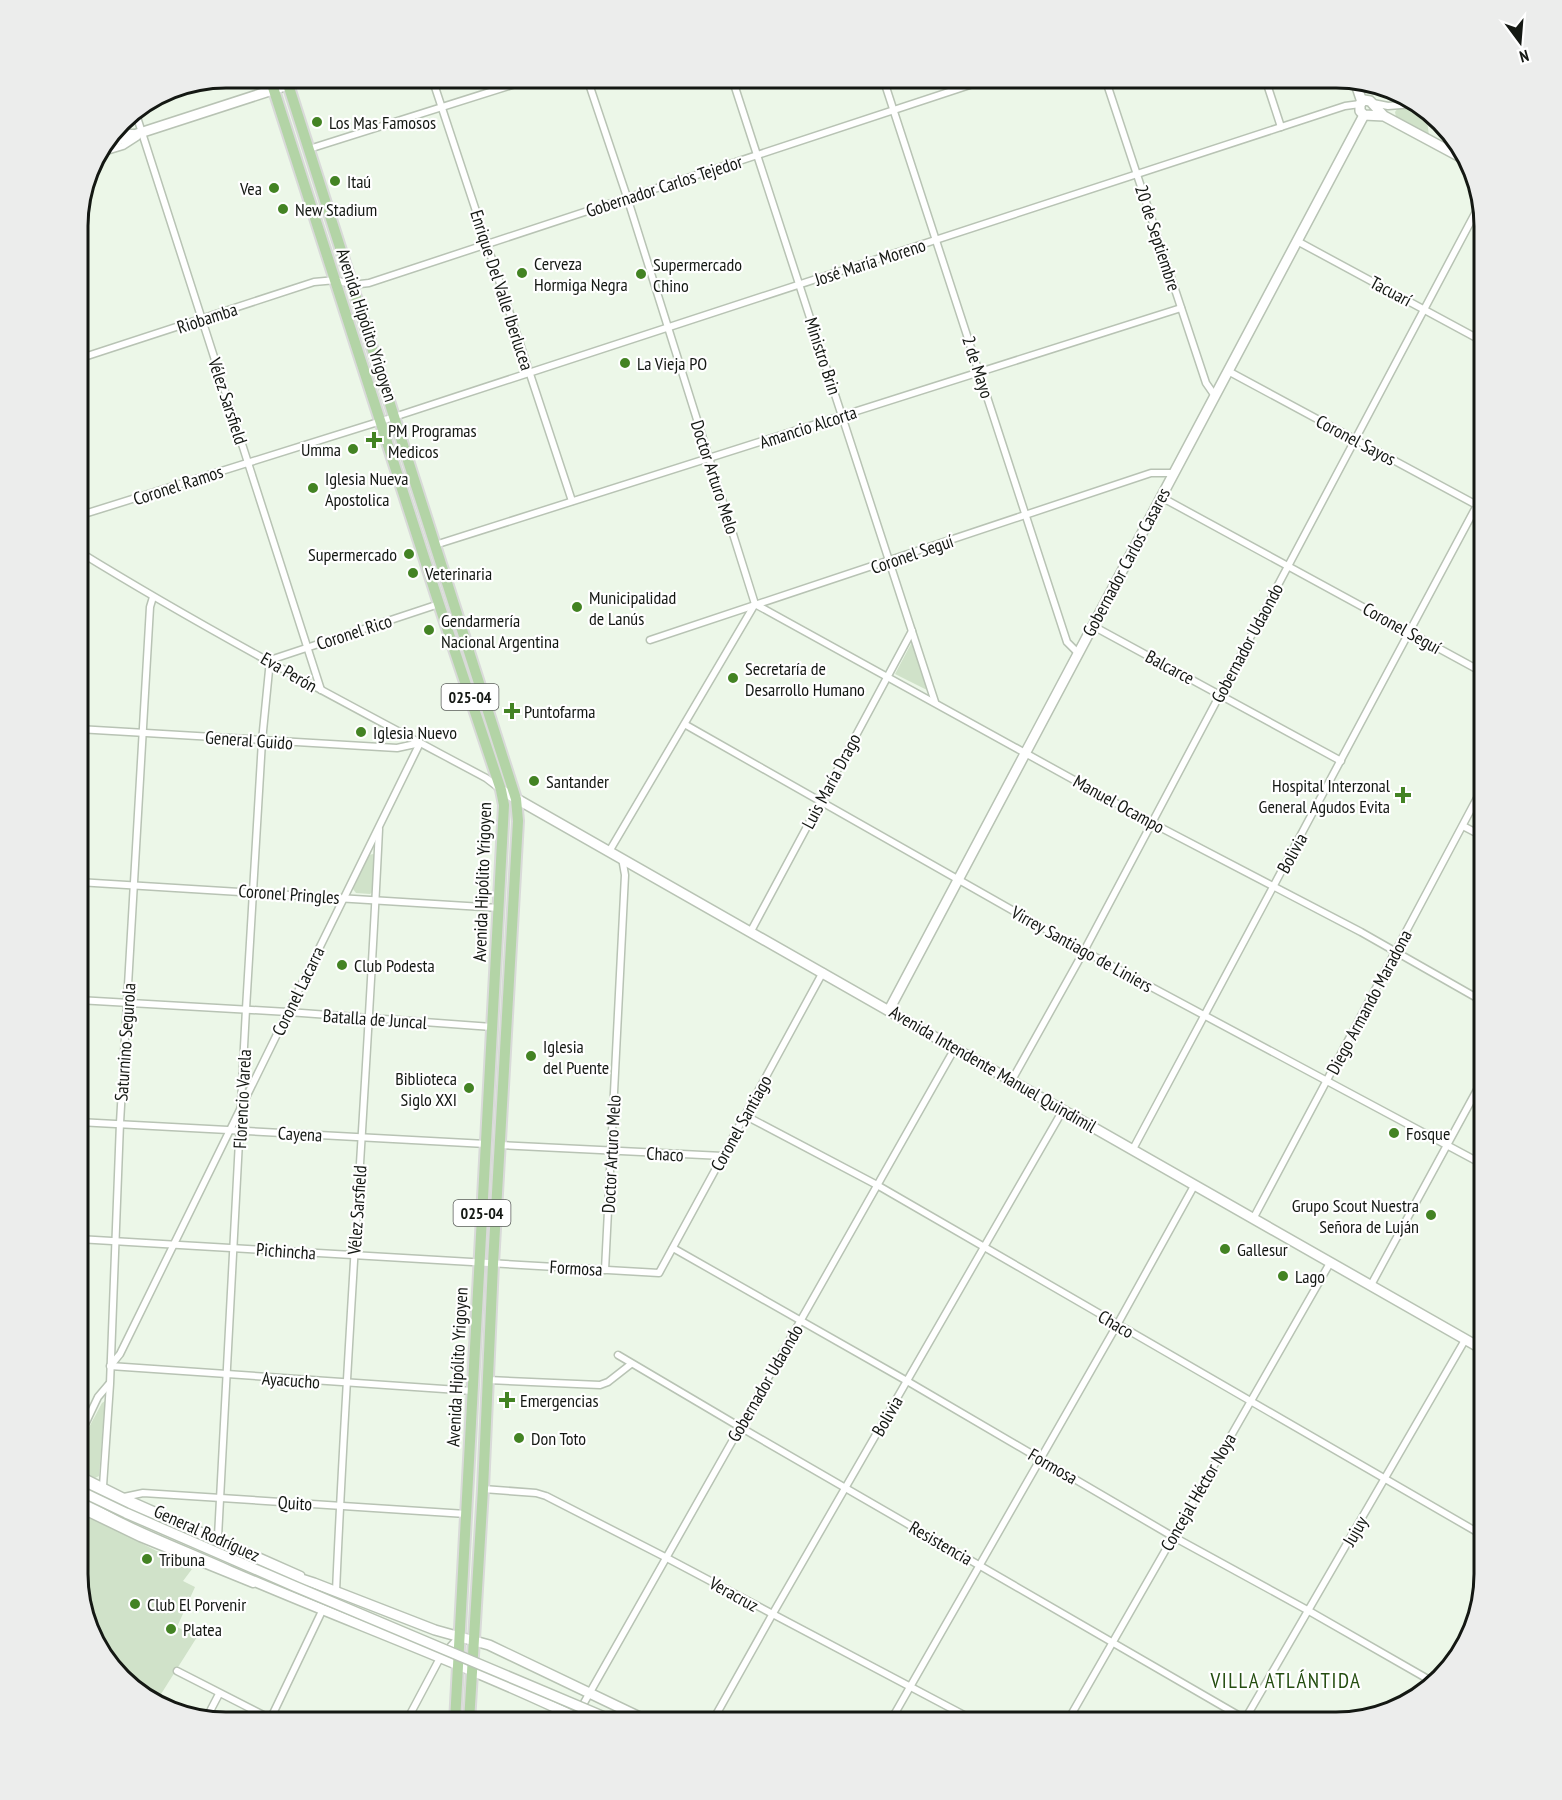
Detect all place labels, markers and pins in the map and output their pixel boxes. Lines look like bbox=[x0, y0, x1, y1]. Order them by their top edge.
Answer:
place label: Los Mas Famosos bbox=[329, 111, 436, 134]
marker: Los Mas Famosos bbox=[310, 115, 324, 129]
place label: Itaú bbox=[347, 170, 371, 193]
marker: Itaú bbox=[328, 174, 342, 188]
place label: Vea bbox=[239, 177, 262, 200]
marker: Vea bbox=[267, 181, 281, 195]
place label: New Stadium bbox=[295, 198, 377, 221]
marker: New Stadium bbox=[276, 202, 290, 216]
place label: Cerveza Hormiga Negra bbox=[534, 252, 628, 296]
place label: Supermercado Chino bbox=[653, 253, 742, 297]
marker: Cerveza Hormiga Negra bbox=[515, 266, 529, 280]
marker: Supermercado Chino bbox=[634, 267, 648, 281]
place label: La Vieja PO bbox=[637, 352, 707, 375]
marker: La Vieja PO bbox=[618, 356, 632, 370]
place label: PM Programas Medicos bbox=[388, 419, 477, 463]
marker: PM Programas Medicos bbox=[365, 431, 383, 449]
place label: Umma bbox=[301, 438, 341, 461]
marker: Umma bbox=[346, 442, 360, 456]
place label: Iglesia Nueva Apostolica bbox=[325, 467, 408, 511]
marker: Iglesia Nueva Apostolica bbox=[306, 481, 320, 495]
place label: Supermercado bbox=[308, 543, 397, 566]
marker: Supermercado bbox=[402, 547, 416, 561]
place label: Veterinaria bbox=[424, 562, 492, 585]
marker: Veterinaria bbox=[406, 566, 420, 580]
place label: Municipalidad de Lanús bbox=[589, 586, 676, 630]
marker: Municipalidad de Lanús bbox=[570, 600, 584, 614]
place label: Gendarmería Nacional Argentina bbox=[441, 609, 559, 653]
marker: Gendarmería Nacional Argentina bbox=[422, 623, 436, 637]
place label: Secretaría de Desarrollo Humano bbox=[745, 657, 865, 701]
marker: Secretaría de Desarrollo Humano bbox=[726, 671, 740, 685]
place label: Puntofarma bbox=[524, 700, 595, 723]
marker: Puntofarma bbox=[505, 704, 519, 718]
place label: Iglesia Nuevo bbox=[373, 721, 457, 744]
marker: Iglesia Nuevo bbox=[354, 725, 368, 739]
place label: Santander bbox=[546, 770, 609, 793]
marker: Santander bbox=[527, 774, 541, 788]
place label: Hospital Interzonal General Agudos Evita bbox=[1259, 774, 1391, 818]
marker: Hospital Interzonal General Agudos Evita bbox=[1394, 786, 1412, 804]
place label: Club Podesta bbox=[354, 954, 435, 977]
marker: Club Podesta bbox=[335, 958, 349, 972]
place label: Iglesia del Puente bbox=[543, 1035, 609, 1079]
marker: Iglesia del Puente bbox=[524, 1049, 538, 1063]
place label: Biblioteca Siglo XXI bbox=[395, 1067, 457, 1111]
marker: Biblioteca Siglo XXI bbox=[462, 1081, 476, 1095]
place label: Fosque bbox=[1406, 1122, 1450, 1145]
marker: Fosque bbox=[1387, 1126, 1401, 1140]
place label: Grupo Scout Nuestra Señora de Luján bbox=[1292, 1194, 1419, 1238]
marker: Grupo Scout Nuestra Señora de Luján bbox=[1424, 1208, 1438, 1222]
place label: Gallesur bbox=[1237, 1238, 1288, 1261]
marker: Gallesur bbox=[1218, 1242, 1232, 1256]
place label: Lago bbox=[1295, 1265, 1325, 1288]
marker: Lago bbox=[1276, 1269, 1290, 1283]
place label: Emergencias bbox=[520, 1389, 599, 1412]
marker: Emergencias bbox=[498, 1391, 516, 1409]
place label: Don Toto bbox=[531, 1427, 586, 1450]
marker: Don Toto bbox=[512, 1431, 526, 1445]
place label: Tribuna bbox=[159, 1548, 205, 1571]
marker: Tribuna bbox=[140, 1552, 154, 1566]
place label: Club El Porvenir bbox=[147, 1593, 246, 1616]
marker: Club El Porvenir bbox=[128, 1597, 142, 1611]
place label: Platea bbox=[183, 1618, 222, 1641]
marker: Platea bbox=[164, 1622, 178, 1636]

